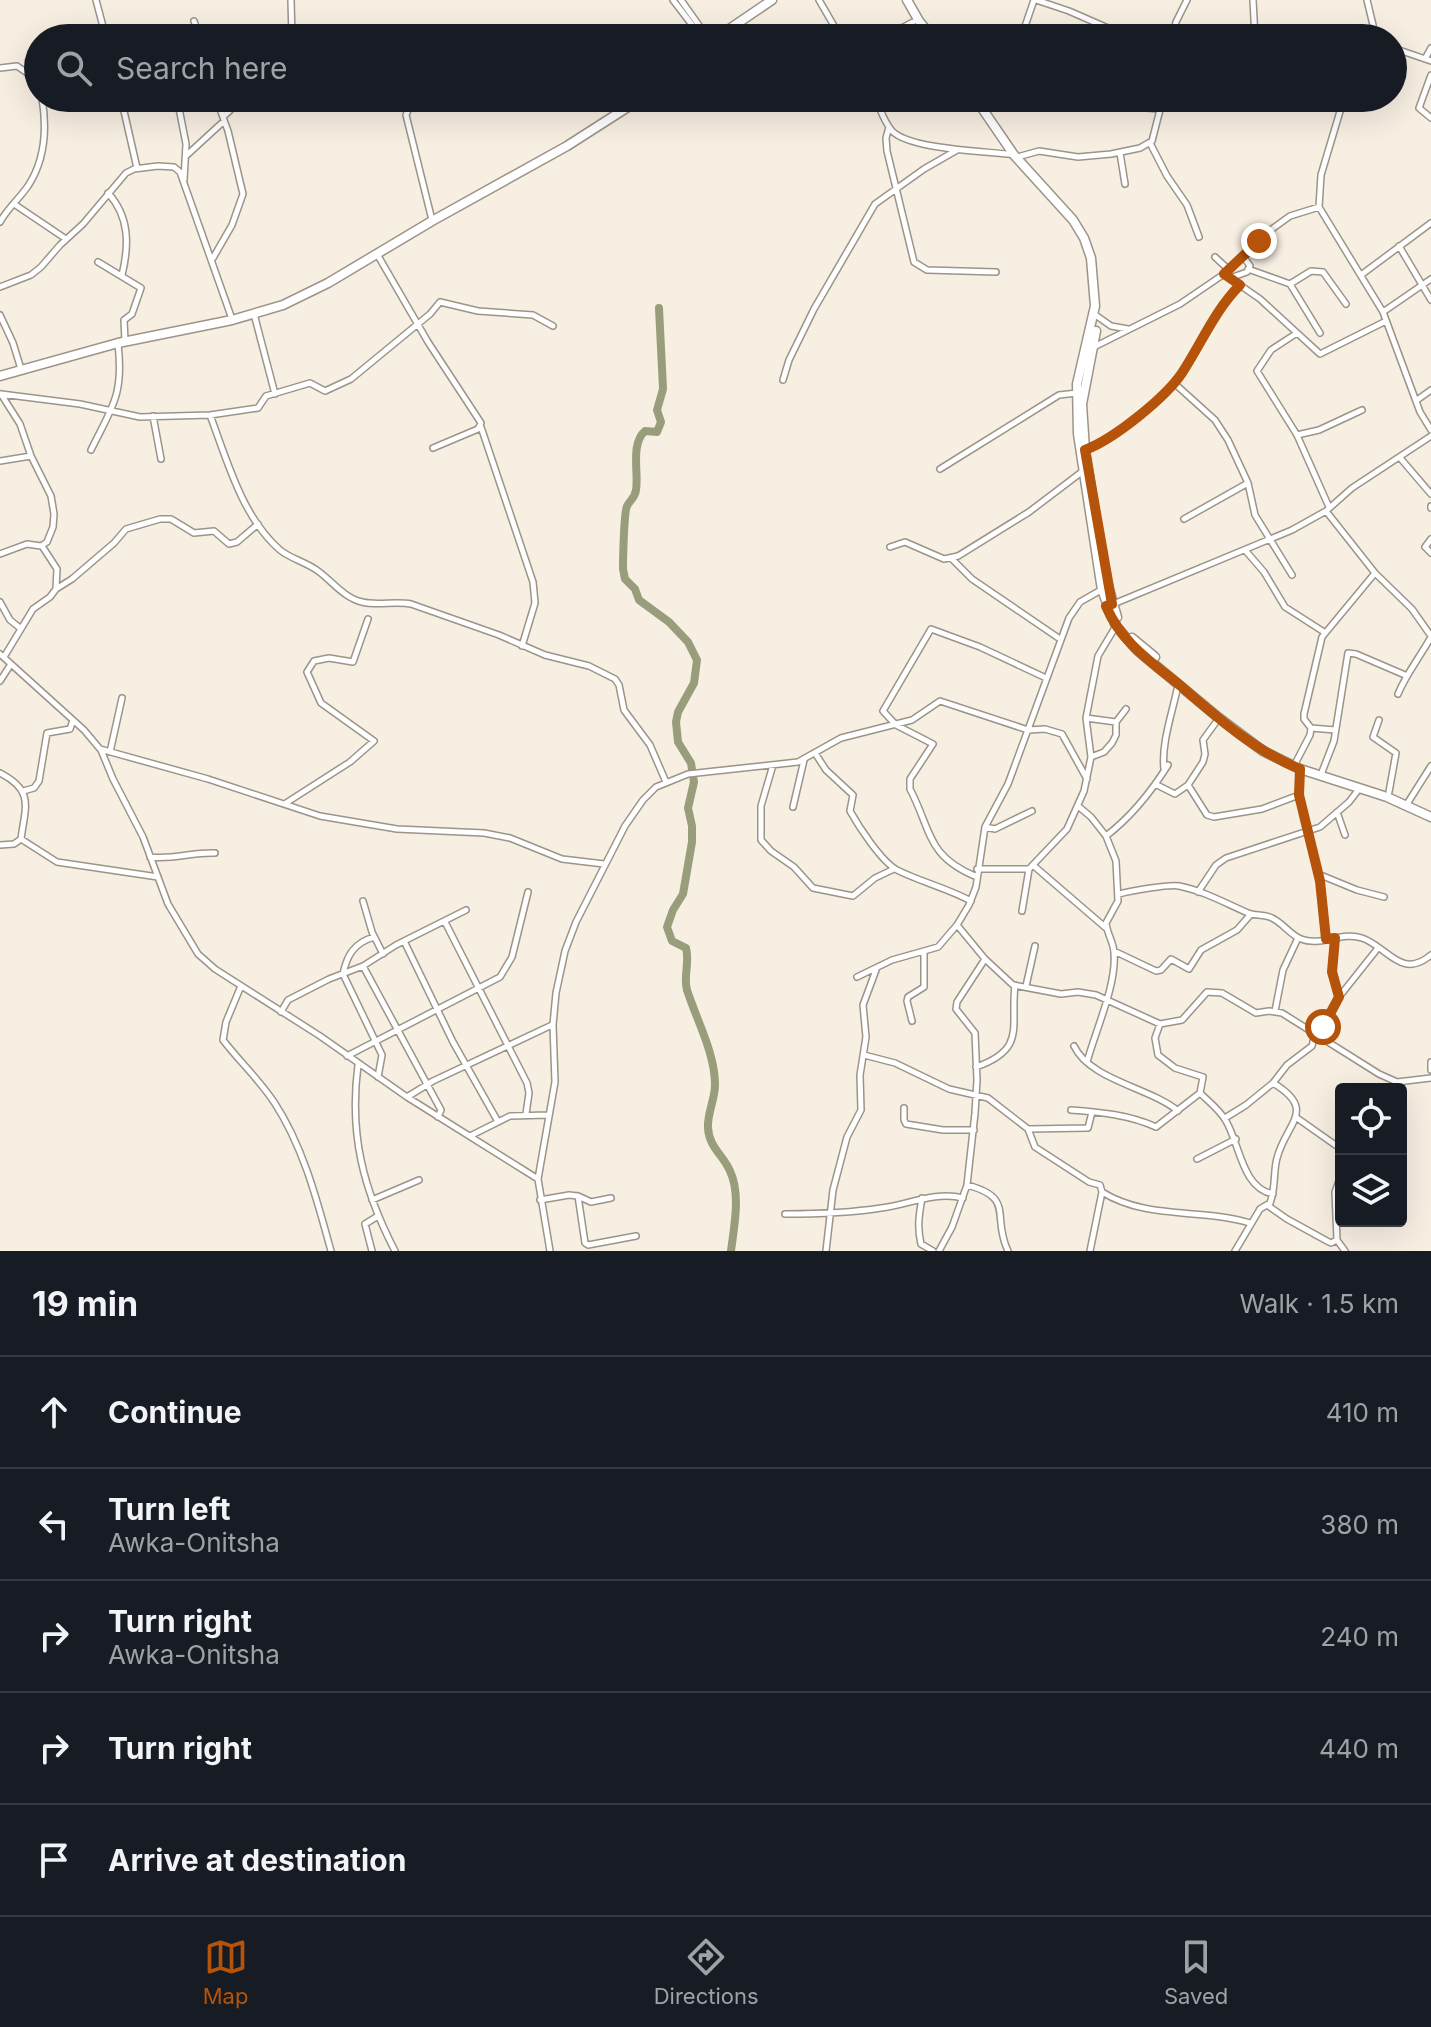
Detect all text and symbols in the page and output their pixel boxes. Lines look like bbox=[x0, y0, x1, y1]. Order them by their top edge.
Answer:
search box bbox=[24, 24, 1407, 112]
icon: search bbox=[52, 46, 96, 90]
text: Search here bbox=[116, 50, 288, 86]
route end bbox=[1241, 223, 1277, 259]
route start bbox=[1305, 1009, 1341, 1045]
map controls bbox=[1335, 1083, 1407, 1227]
button: locate bbox=[1335, 1083, 1407, 1155]
button: layers bbox=[1335, 1155, 1407, 1227]
text: 19 min bbox=[32, 1283, 138, 1324]
text: Walk · 1.5 km bbox=[1240, 1288, 1399, 1319]
icon: ahead bbox=[32, 1390, 76, 1434]
text: Continue bbox=[108, 1394, 242, 1430]
text: 410 m bbox=[1326, 1397, 1399, 1428]
text: Turn left bbox=[108, 1491, 230, 1527]
icon: left bbox=[32, 1502, 76, 1546]
text: 380 m bbox=[1320, 1509, 1399, 1540]
text: Awka-Onitsha bbox=[108, 1527, 280, 1558]
text: Turn right bbox=[108, 1603, 252, 1639]
icon: right bbox=[32, 1614, 76, 1658]
text: 240 m bbox=[1320, 1621, 1399, 1652]
text: Awka-Onitsha bbox=[108, 1639, 280, 1670]
icon: right bbox=[32, 1726, 76, 1770]
text: Turn right bbox=[108, 1730, 252, 1766]
text: 440 m bbox=[1319, 1733, 1399, 1764]
icon: arrive bbox=[32, 1838, 76, 1882]
text: Arrive at destination bbox=[108, 1842, 406, 1878]
tab: Map bbox=[203, 1935, 248, 2009]
tab: Directions bbox=[654, 1935, 759, 2009]
tab: Saved bbox=[1164, 1935, 1228, 2009]

